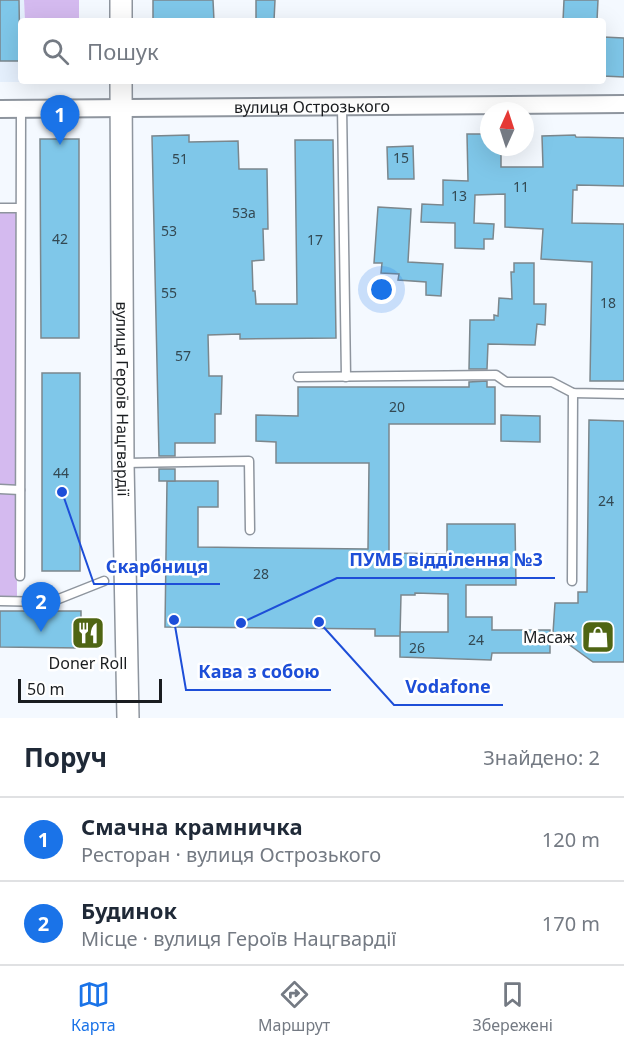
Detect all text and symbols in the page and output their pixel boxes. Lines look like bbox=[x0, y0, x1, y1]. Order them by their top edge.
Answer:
search box bbox=[18, 18, 606, 84]
icon: search bbox=[39, 35, 72, 68]
text: Пошук bbox=[87, 36, 159, 66]
street label: вулиця Острозького bbox=[234, 95, 390, 118]
pin: 1 bbox=[40, 96, 80, 145]
north arrow bbox=[480, 102, 534, 156]
house number: 15 bbox=[393, 148, 409, 167]
house number: 51 bbox=[172, 149, 188, 168]
house number: 11 bbox=[513, 177, 529, 196]
house number: 13 bbox=[451, 186, 467, 205]
house number: 53а bbox=[232, 203, 256, 222]
house number: 53 bbox=[161, 221, 177, 240]
house number: 42 bbox=[52, 229, 68, 248]
house number: 17 bbox=[307, 230, 323, 249]
your location bbox=[367, 275, 396, 304]
house number: 55 bbox=[161, 283, 177, 302]
house number: 18 bbox=[600, 293, 616, 312]
street label: вулиця Героїв Нацгвардії bbox=[111, 302, 135, 497]
house number: 57 bbox=[175, 346, 191, 365]
house number: 20 bbox=[389, 397, 405, 416]
house number: 44 bbox=[53, 463, 69, 482]
house number: 24 bbox=[598, 491, 614, 510]
callout: ПУМБ відділення №3 bbox=[337, 542, 555, 578]
text: ПУМБ відділення №3 bbox=[349, 547, 543, 571]
callout: Скарбниця bbox=[94, 548, 220, 584]
text: Скарбниця bbox=[106, 554, 208, 578]
house number: 28 bbox=[253, 564, 269, 583]
pin: 2 bbox=[22, 582, 60, 632]
restaurant icon: Doner Roll bbox=[70, 615, 106, 651]
shop icon: Масаж bbox=[580, 619, 616, 655]
place label: Масаж bbox=[523, 626, 576, 648]
house number: 24 bbox=[468, 630, 484, 649]
house number: 26 bbox=[409, 638, 425, 657]
place label: Doner Roll bbox=[49, 652, 127, 674]
callout: Кава з собою bbox=[186, 654, 331, 690]
text: Кава з собою bbox=[198, 659, 320, 683]
callout: Vodafone bbox=[394, 669, 503, 705]
text: Vodafone bbox=[405, 674, 491, 698]
scale bar bbox=[18, 676, 162, 704]
text: 50 m bbox=[27, 678, 64, 700]
text: Поруч bbox=[24, 739, 107, 775]
text: Знайдено: 2 bbox=[483, 744, 600, 771]
text: Смачна крамничка bbox=[81, 811, 303, 841]
text: 1 bbox=[38, 826, 49, 853]
text: 120 m bbox=[542, 826, 600, 853]
text: Ресторан · вулиця Острозького bbox=[81, 841, 381, 868]
text: Будинок bbox=[81, 895, 177, 925]
text: 2 bbox=[38, 910, 49, 937]
text: 170 m bbox=[542, 910, 600, 937]
text: Місце · вулиця Героїв Нацгвардії bbox=[81, 925, 396, 952]
tab: Карта bbox=[71, 978, 116, 1036]
tab: Маршрут bbox=[258, 978, 330, 1036]
tab: Збережені bbox=[472, 978, 553, 1036]

